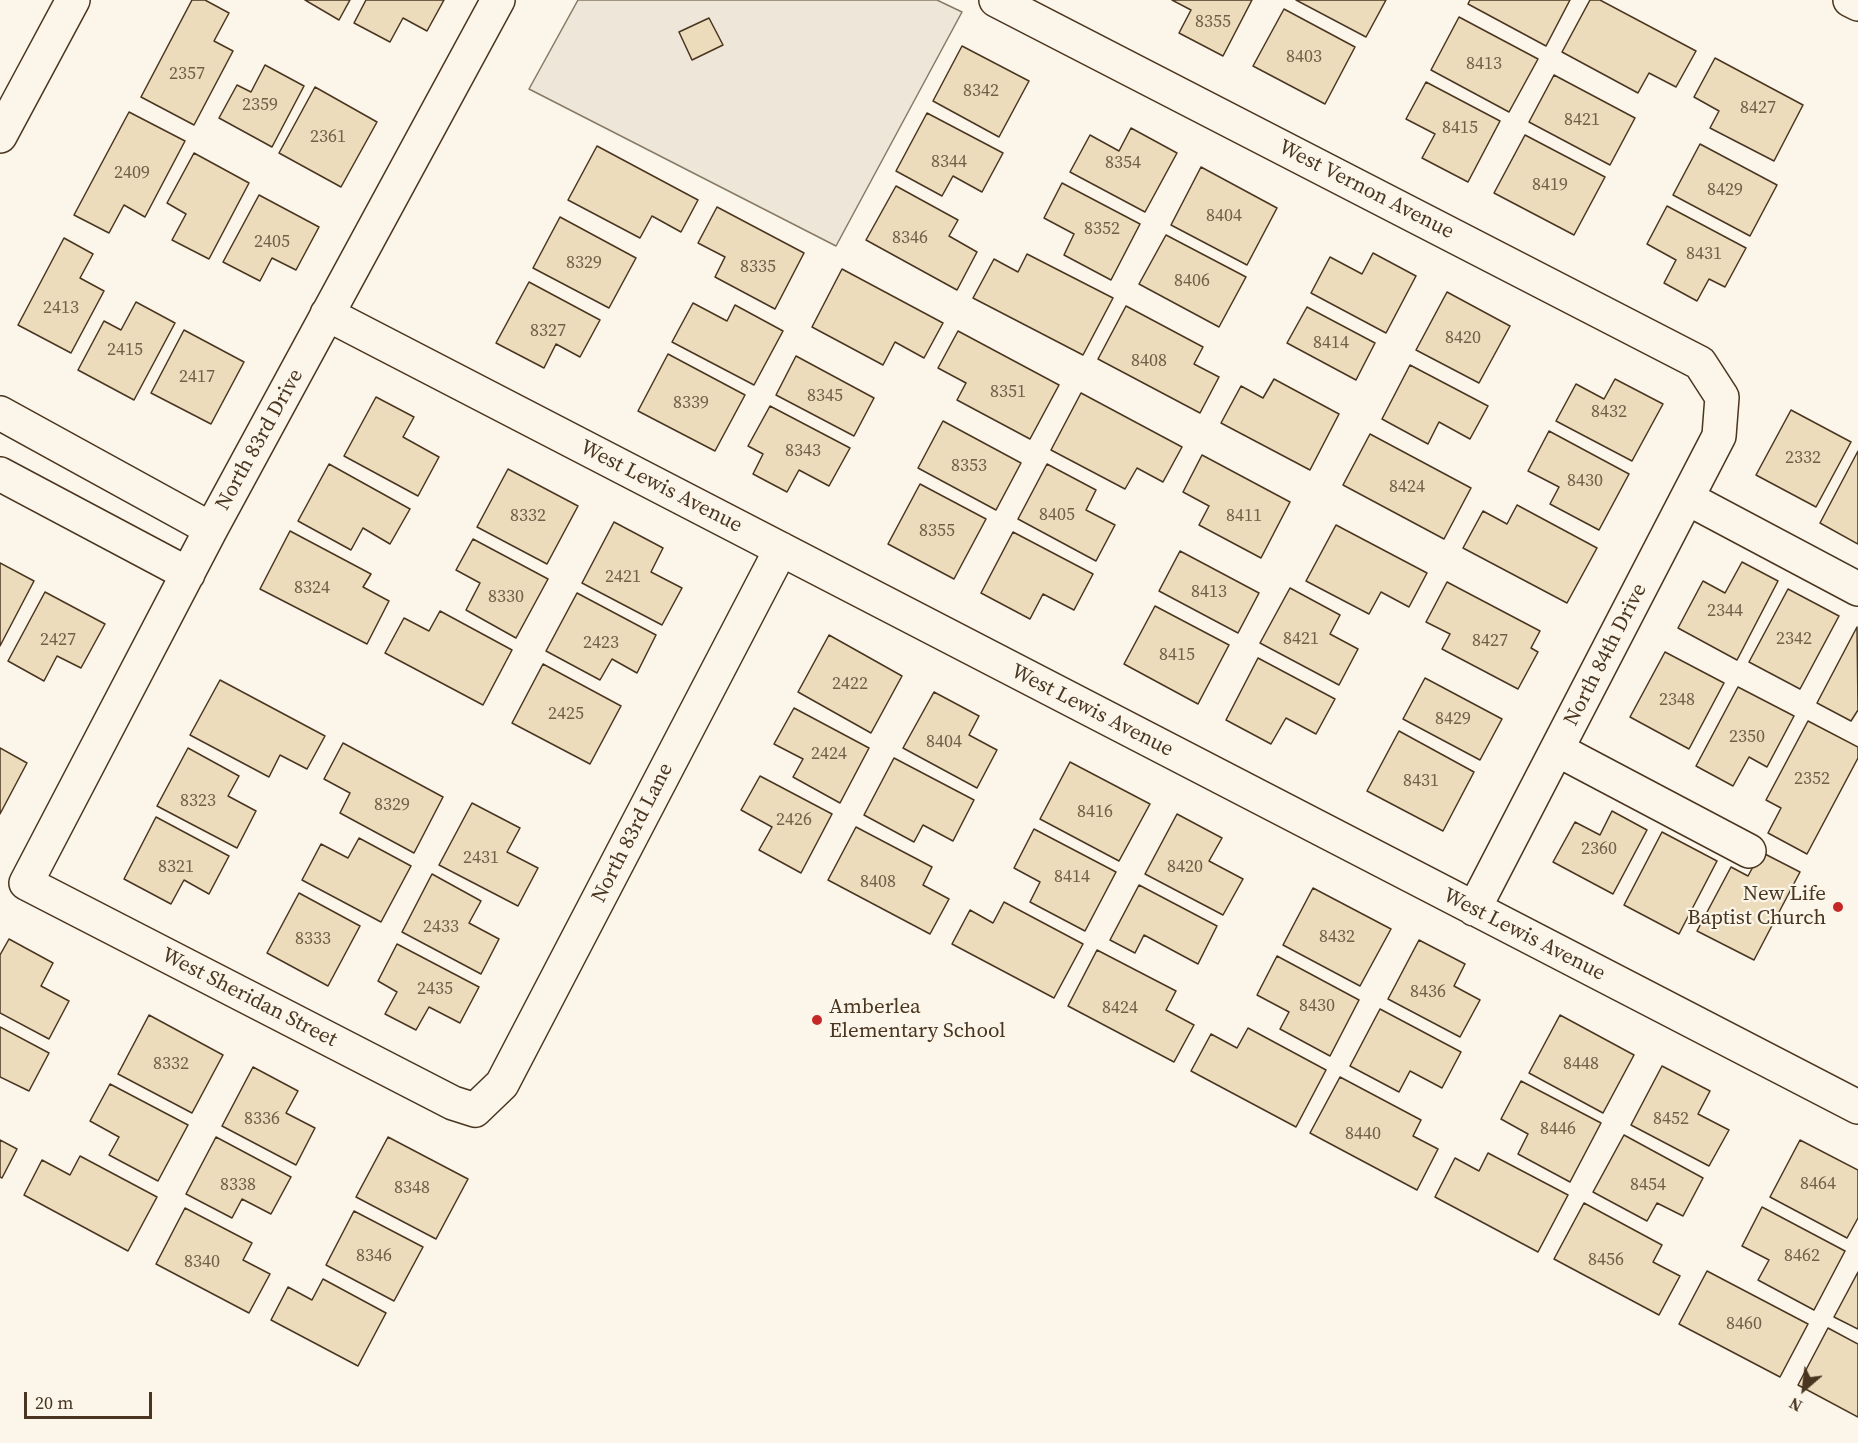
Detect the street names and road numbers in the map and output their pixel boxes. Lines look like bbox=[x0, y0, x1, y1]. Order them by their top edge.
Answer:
street label: West Vernon Avenue bbox=[1274, 135, 1458, 245]
street label: North 83rd Drive bbox=[211, 365, 309, 515]
street label: West Lewis Avenue bbox=[576, 435, 746, 539]
street label: North 84th Drive bbox=[1559, 580, 1653, 730]
street label: West Lewis Avenue bbox=[1007, 659, 1177, 763]
street label: North 83rd Lane bbox=[587, 759, 679, 907]
street label: West Lewis Avenue bbox=[1439, 883, 1609, 987]
street label: West Sheridan Street bbox=[157, 943, 341, 1053]

